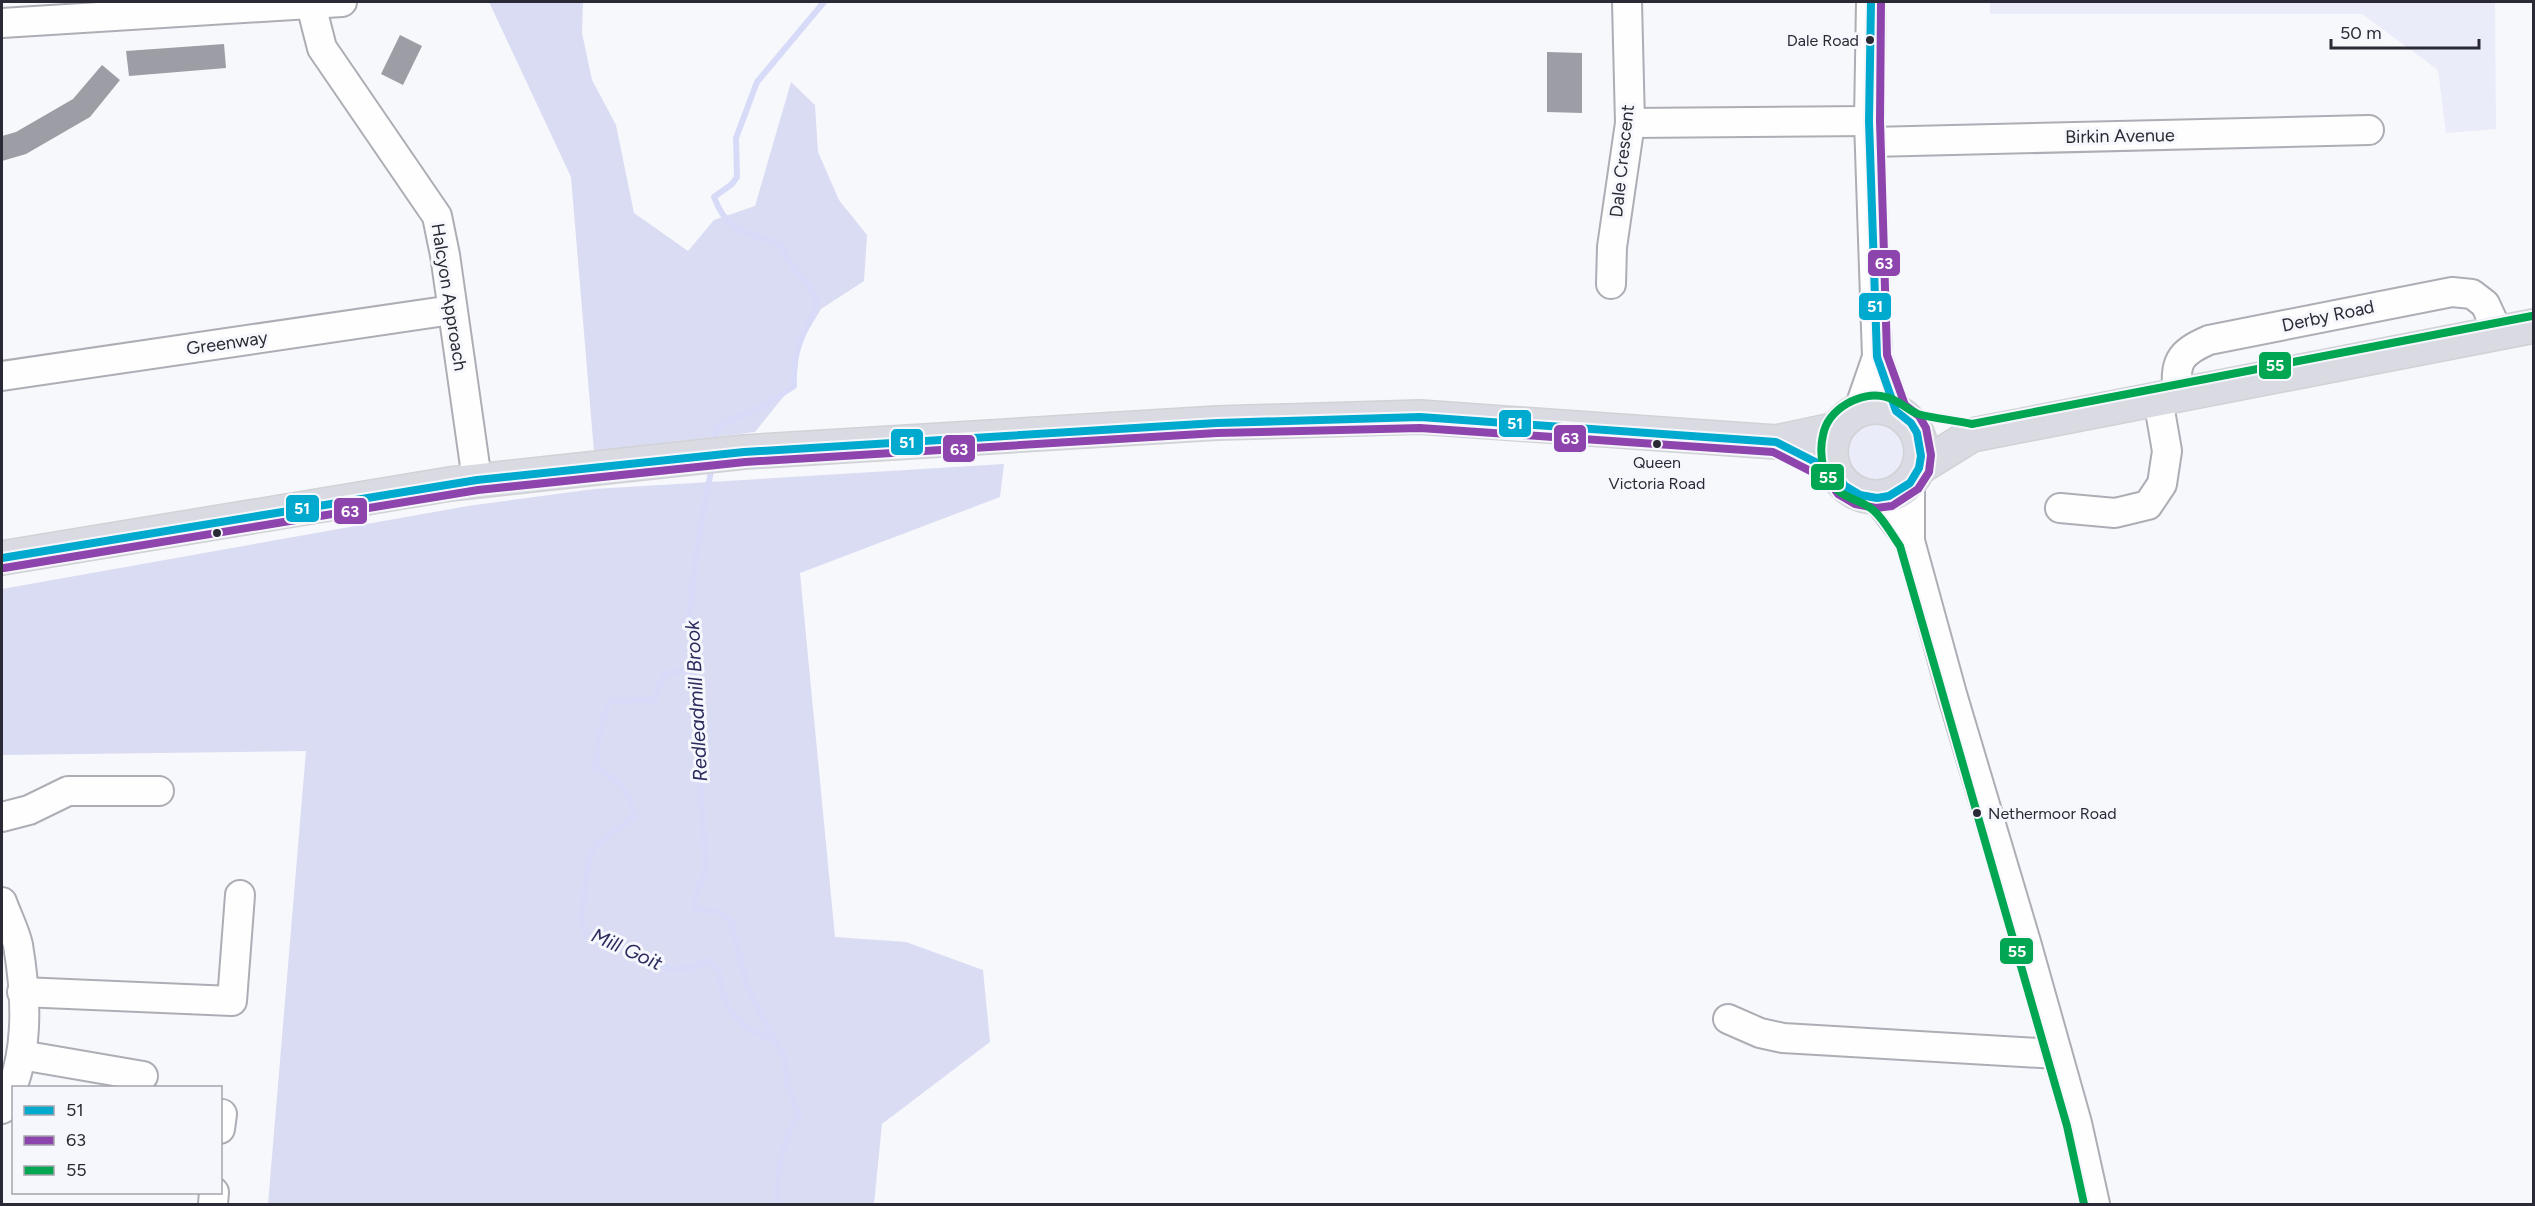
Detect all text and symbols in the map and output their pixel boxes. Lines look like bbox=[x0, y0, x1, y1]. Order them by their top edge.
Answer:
scale bar bbox=[2331, 12, 2480, 50]
text: 50 m bbox=[2340, 22, 2382, 44]
place label: Dale Road bbox=[1787, 31, 1859, 50]
marker: Dale Road bbox=[1864, 34, 1876, 46]
street label: Dale Crescent bbox=[1605, 103, 1639, 219]
street label: Birkin Avenue bbox=[2065, 124, 2175, 148]
street label: Halcyon Approach bbox=[426, 222, 472, 372]
line badge: 63 bbox=[1867, 249, 1901, 277]
text: 63 bbox=[1875, 254, 1893, 273]
line badge: 51 bbox=[1858, 292, 1892, 321]
street label: Derby Road bbox=[2280, 295, 2376, 337]
text: 51 bbox=[1867, 297, 1883, 316]
street label: Greenway bbox=[185, 326, 270, 360]
line badge: 55 bbox=[2258, 351, 2292, 380]
text: 55 bbox=[2266, 356, 2284, 375]
line badge: 51 bbox=[1498, 409, 1532, 438]
text: 51 bbox=[1507, 414, 1523, 433]
line badge: 63 bbox=[1553, 424, 1587, 453]
line badge: 51 bbox=[890, 428, 924, 456]
text: 63 bbox=[1561, 429, 1579, 448]
text: 51 bbox=[899, 433, 915, 452]
line badge: 63 bbox=[942, 434, 976, 463]
marker: Queen Victoria Road bbox=[1651, 438, 1663, 450]
text: 63 bbox=[950, 440, 968, 459]
place label: Queen Victoria Road bbox=[1609, 453, 1705, 493]
line badge: 55 bbox=[1810, 463, 1845, 491]
text: 55 bbox=[1819, 468, 1837, 487]
line badge: 51 bbox=[285, 494, 320, 523]
line badge: 63 bbox=[333, 497, 368, 525]
text: 51 bbox=[294, 499, 310, 518]
text: 63 bbox=[341, 502, 359, 521]
unlabelled marker bbox=[211, 527, 223, 539]
water label: Redleadmill Brook bbox=[680, 618, 712, 782]
place label: Nethermoor Road bbox=[1988, 804, 2117, 823]
marker: Nethermoor Road bbox=[1971, 807, 1983, 819]
water label: Mill Goit bbox=[588, 923, 666, 975]
line badge: 55 bbox=[1999, 937, 2034, 965]
text: 55 bbox=[2008, 942, 2026, 961]
legend bbox=[12, 1086, 222, 1194]
text: 51 bbox=[66, 1099, 84, 1121]
text: 63 bbox=[66, 1129, 86, 1151]
text: 55 bbox=[66, 1159, 87, 1181]

